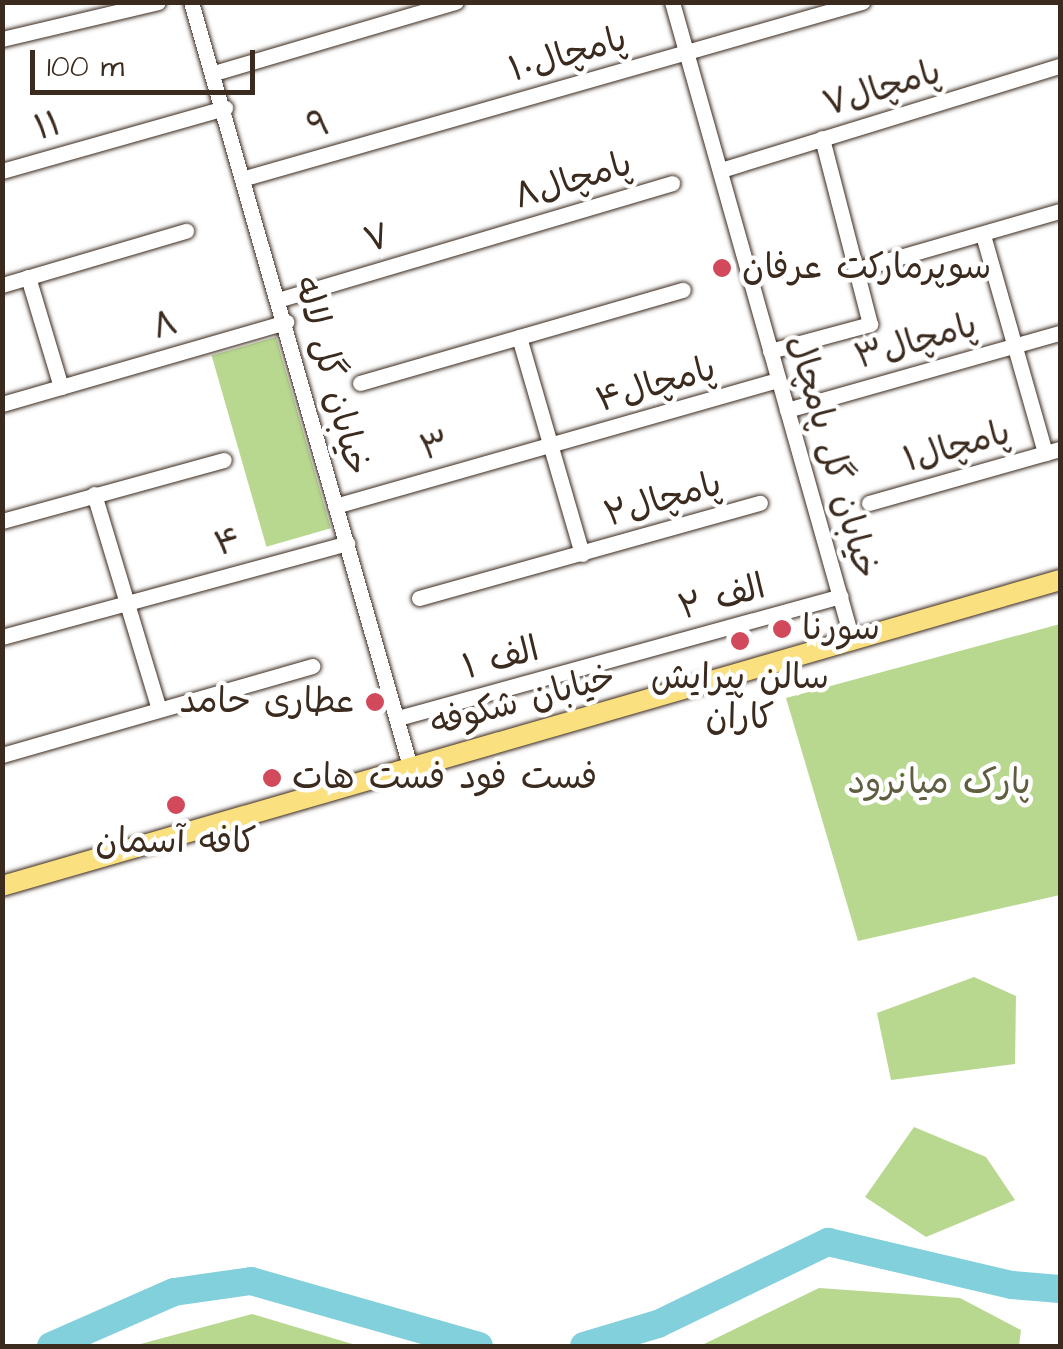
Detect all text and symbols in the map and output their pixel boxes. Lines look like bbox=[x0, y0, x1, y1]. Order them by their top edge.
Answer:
street label: پامچال۱۰ bbox=[504, 18, 632, 92]
scale bar bbox=[35, 30, 260, 92]
text: 100 m bbox=[47, 46, 124, 88]
street label: پامچال۷ bbox=[818, 51, 946, 127]
street label: ۱۱ bbox=[30, 103, 66, 151]
street label: ۹ bbox=[303, 103, 335, 149]
street label: پامچال۸ bbox=[509, 143, 637, 219]
street label: ۷ bbox=[359, 215, 395, 263]
place label: سوپرمارکت عرفان bbox=[742, 247, 991, 289]
marker: سوپرمارکت عرفان bbox=[711, 257, 733, 279]
street label: خیابان گل لاله bbox=[284, 272, 378, 480]
street label: ۸ bbox=[147, 302, 183, 350]
street label: پامچال۳ bbox=[850, 305, 982, 379]
street label: خیابان گل پامچال bbox=[777, 330, 887, 584]
street label: پامچال۴ bbox=[591, 348, 721, 422]
street label: پامچال۱ bbox=[899, 412, 1015, 482]
street label: ۳ bbox=[416, 423, 454, 471]
street label: پامچال۲ bbox=[600, 463, 726, 537]
street label: ۴ bbox=[210, 519, 246, 567]
street label: ۲ الف bbox=[674, 566, 770, 630]
place label: سورنا bbox=[802, 608, 880, 650]
marker: سورنا bbox=[771, 618, 793, 640]
street label: ۱ الف bbox=[458, 629, 544, 689]
marker: سالن پیرایش کاران bbox=[729, 630, 751, 652]
street label: خیابان شکوفه bbox=[426, 656, 620, 746]
place label: سالن پیرایش کاران bbox=[651, 657, 829, 739]
place label: عطاری حامد bbox=[179, 681, 355, 723]
marker: عطاری حامد bbox=[364, 691, 386, 713]
place label: فست فود فست هات bbox=[292, 757, 597, 799]
park label: پارک میانرود bbox=[847, 762, 1031, 804]
marker: فست فود فست هات bbox=[261, 767, 283, 789]
marker: کافه آسمان bbox=[165, 794, 187, 816]
place label: کافه آسمان bbox=[95, 821, 257, 863]

